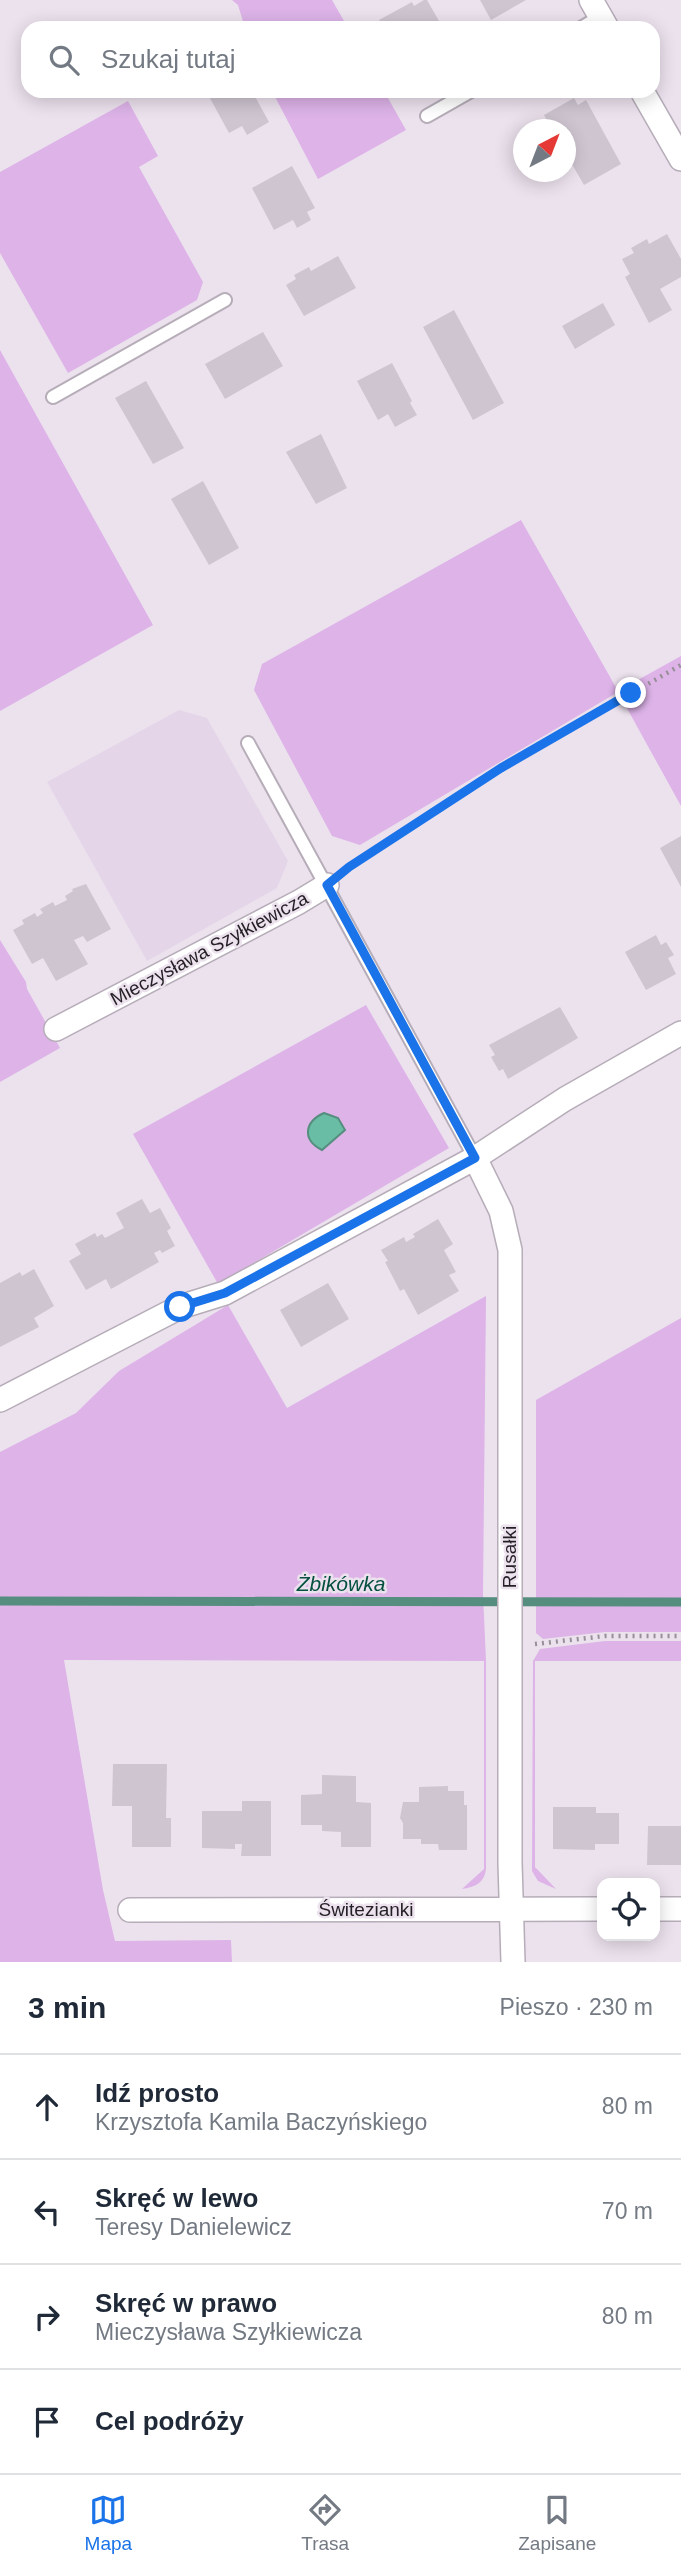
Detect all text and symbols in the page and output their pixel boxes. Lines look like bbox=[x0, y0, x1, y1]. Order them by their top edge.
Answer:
search box bbox=[21, 21, 660, 98]
icon: search bbox=[45, 41, 83, 79]
text: Szukaj tutaj bbox=[101, 44, 235, 74]
north arrow bbox=[513, 119, 576, 182]
route end bbox=[615, 677, 646, 708]
street label: Mieczysława Szyłkiewicza bbox=[107, 887, 312, 1010]
route start bbox=[164, 1291, 195, 1322]
street label: Rusałki bbox=[499, 1526, 520, 1588]
water label: Żbikówka bbox=[296, 1572, 385, 1595]
map controls bbox=[597, 1878, 660, 1941]
button: locate bbox=[597, 1878, 660, 1941]
street label: Świtezianki bbox=[318, 1899, 414, 1920]
text: 3 min bbox=[28, 1991, 106, 2024]
text: Pieszo · 230 m bbox=[500, 1994, 653, 2020]
text: Idź prosto bbox=[95, 2078, 219, 2108]
icon: ahead bbox=[28, 2088, 66, 2126]
text: 80 m bbox=[602, 2093, 653, 2119]
text: Krzysztofa Kamila Baczyńskiego bbox=[95, 2109, 427, 2135]
text: Skręć w lewo bbox=[95, 2183, 258, 2213]
icon: left bbox=[28, 2193, 66, 2231]
text: 70 m bbox=[602, 2198, 653, 2224]
text: Teresy Danielewicz bbox=[95, 2214, 292, 2240]
text: Skręć w prawo bbox=[95, 2288, 277, 2318]
icon: right bbox=[28, 2298, 66, 2336]
text: 80 m bbox=[602, 2303, 653, 2329]
text: Mieczysława Szyłkiewicza bbox=[95, 2319, 362, 2345]
icon: arrive bbox=[28, 2403, 66, 2441]
text: Cel podróży bbox=[95, 2406, 244, 2436]
tab: Mapa bbox=[85, 2491, 132, 2555]
tab: Trasa bbox=[301, 2491, 349, 2555]
tab: Zapisane bbox=[518, 2491, 596, 2555]

